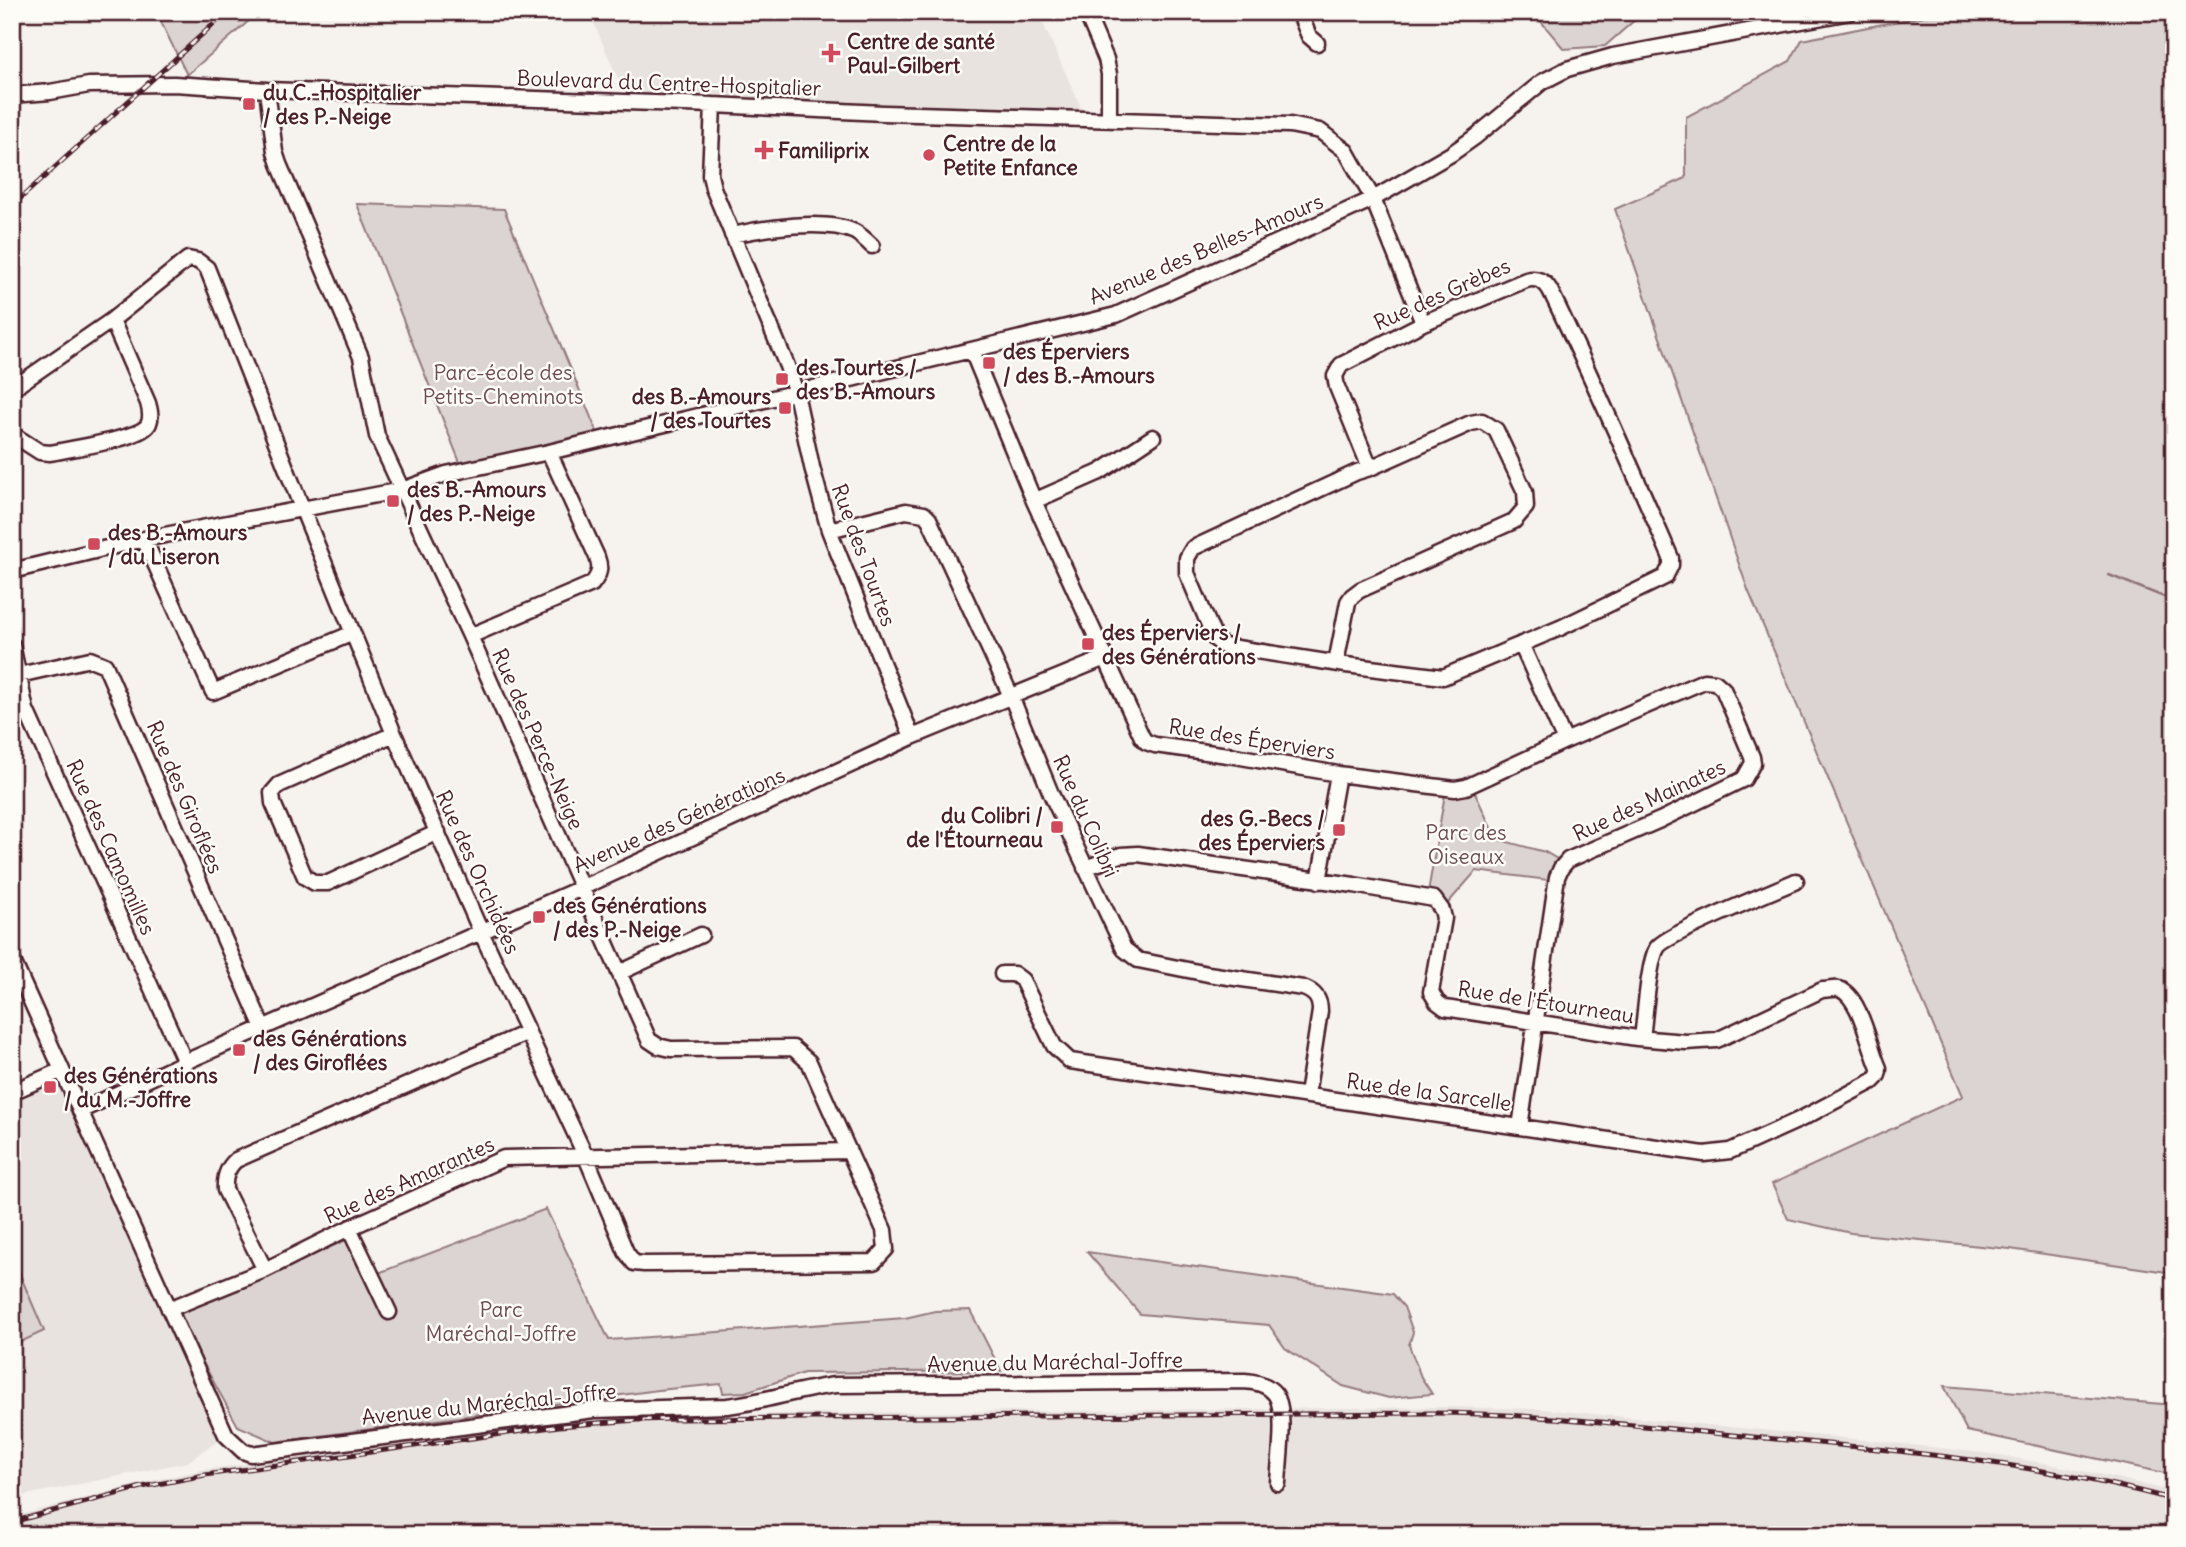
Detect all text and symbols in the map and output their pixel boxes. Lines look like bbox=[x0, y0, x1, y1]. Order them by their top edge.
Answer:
place label: Centre de santé Paul-Gilbert bbox=[847, 28, 995, 79]
marker: Centre de santé Paul-Gilbert bbox=[821, 43, 841, 63]
street label: Boulevard du Centre-Hospitalier bbox=[516, 64, 822, 102]
place label: du C.-Hospitalier / des P.-Neige bbox=[263, 79, 422, 130]
marker: du C.-Hospitalier / des P.-Neige bbox=[241, 96, 257, 112]
place label: Centre de la Petite Enfance bbox=[943, 130, 1078, 181]
place label: Familiprix bbox=[778, 137, 870, 164]
marker: Familiprix bbox=[756, 142, 772, 158]
marker: Centre de la Petite Enfance bbox=[921, 147, 937, 163]
street label: Avenue des Belles-Amours bbox=[1085, 187, 1327, 311]
street label: Rue des Grèbes bbox=[1369, 252, 1515, 336]
place label: des Éperviers / des B.-Amours bbox=[1003, 337, 1155, 389]
place label: des Tourtes / des B.-Amours bbox=[796, 354, 936, 405]
marker: des Éperviers / des B.-Amours bbox=[981, 355, 997, 371]
park label: Parc-école des Petits-Cheminots bbox=[422, 359, 584, 410]
marker: des Tourtes / des B.-Amours bbox=[774, 371, 790, 387]
place label: des B.-Amours / des Tourtes bbox=[632, 383, 771, 434]
marker: des B.-Amours / des Tourtes bbox=[777, 400, 793, 416]
place label: des B.-Amours / des P.-Neige bbox=[407, 476, 547, 527]
street label: Rue des Tourtes bbox=[826, 480, 902, 630]
marker: des B.-Amours / des P.-Neige bbox=[385, 493, 401, 509]
place label: des B.-Amours / du Liseron bbox=[108, 519, 248, 570]
marker: des B.-Amours / du Liseron bbox=[86, 536, 102, 552]
place label: des Éperviers / des Générations bbox=[1102, 618, 1256, 670]
marker: des Éperviers / des Générations bbox=[1080, 636, 1096, 652]
street label: Rue des Perce-Neige bbox=[486, 644, 590, 834]
street label: Rue des Éperviers bbox=[1167, 713, 1337, 765]
street label: Rue des Giroflées bbox=[141, 716, 229, 878]
street label: Rue du Colibri bbox=[1047, 751, 1125, 881]
street label: Rue des Mainates bbox=[1568, 753, 1730, 847]
street label: Rue des Camomilles bbox=[60, 755, 162, 939]
street label: Avenue des Générations bbox=[569, 761, 789, 879]
street label: Rue des Orchidées bbox=[430, 786, 526, 958]
place label: du Colibri / de l'Étourneau bbox=[906, 802, 1043, 853]
place label: des G.-Becs / des Éperviers bbox=[1198, 805, 1325, 856]
marker: du Colibri / de l'Étourneau bbox=[1049, 819, 1065, 835]
park label: Parc des Oiseaux bbox=[1425, 819, 1507, 870]
marker: des G.-Becs / des Éperviers bbox=[1331, 822, 1347, 838]
place label: des Générations / des P.-Neige bbox=[553, 892, 707, 943]
marker: des Générations / des P.-Neige bbox=[531, 909, 547, 925]
street label: Rue de l'Étourneau bbox=[1456, 975, 1636, 1029]
place label: des Générations / des Giroflées bbox=[253, 1025, 407, 1076]
marker: des Générations / des Giroflées bbox=[231, 1042, 247, 1058]
place label: des Générations / du M.-Joffre bbox=[64, 1062, 218, 1113]
street label: Rue de la Sarcelle bbox=[1345, 1067, 1513, 1117]
marker: des Générations / du M.-Joffre bbox=[42, 1079, 58, 1095]
street label: Rue des Amarantes bbox=[320, 1130, 498, 1230]
park label: Parc Maréchal-Joffre bbox=[426, 1296, 576, 1347]
street label: Avenue du Maréchal-Joffre bbox=[927, 1346, 1183, 1378]
street label: Avenue du Maréchal-Joffre bbox=[360, 1377, 618, 1431]

